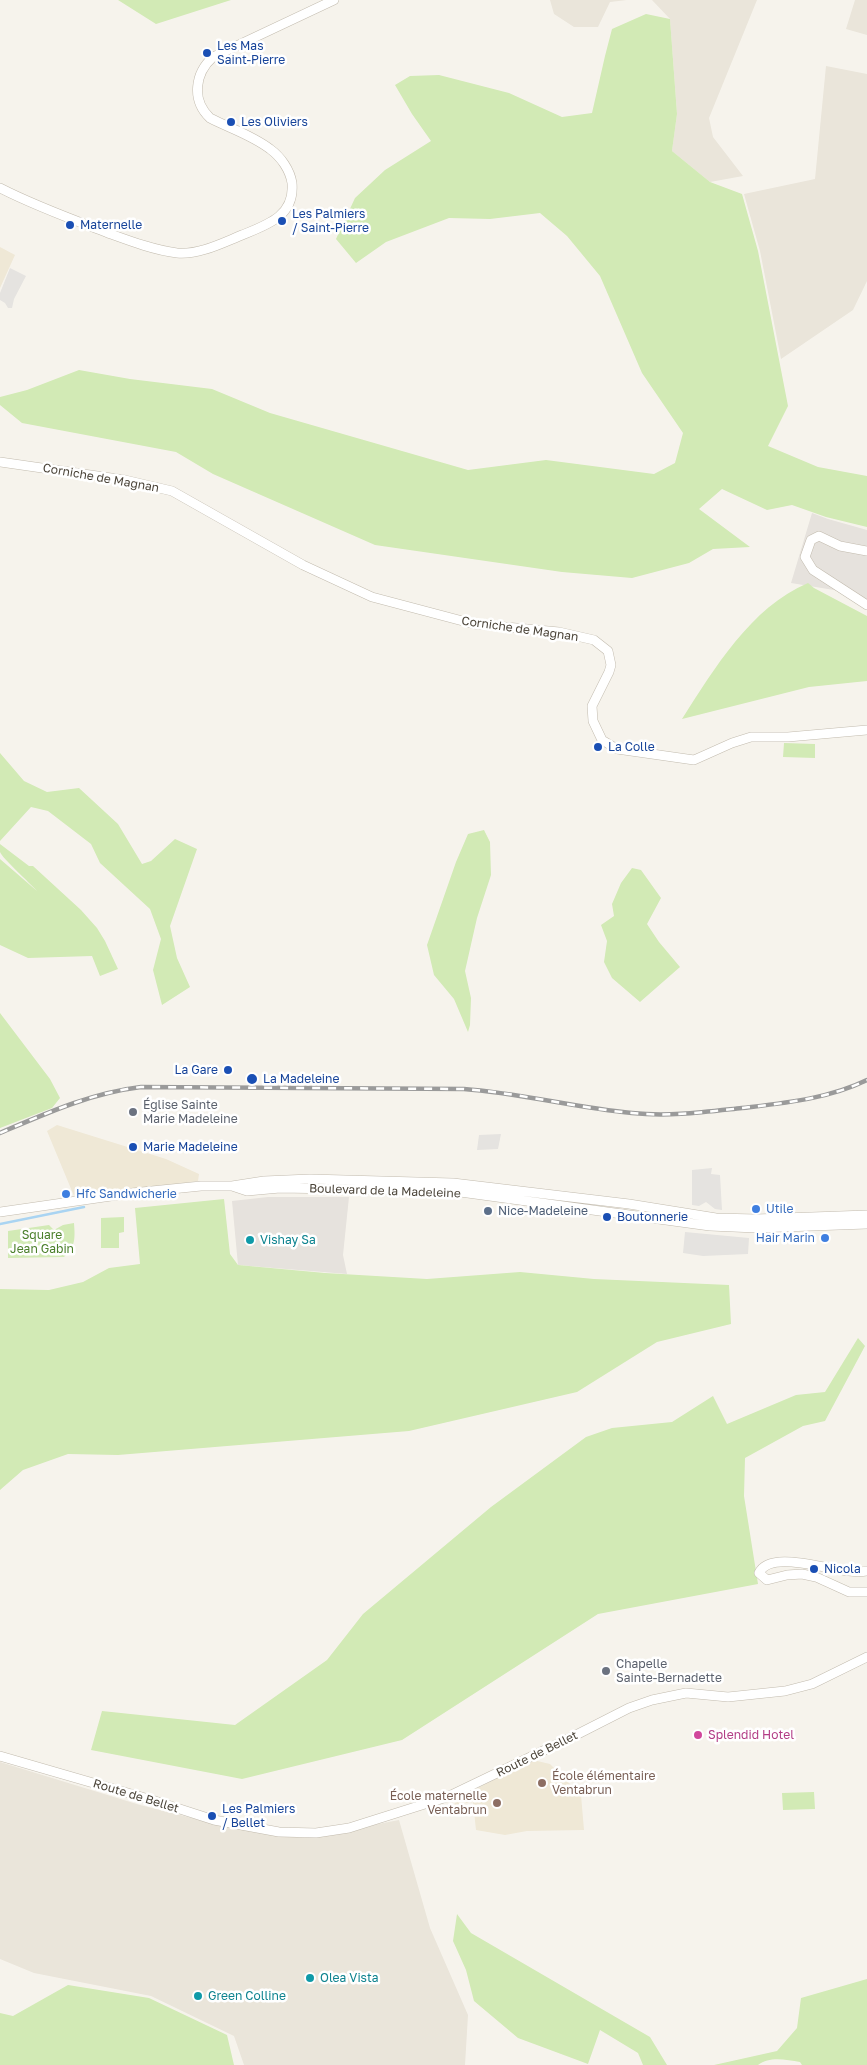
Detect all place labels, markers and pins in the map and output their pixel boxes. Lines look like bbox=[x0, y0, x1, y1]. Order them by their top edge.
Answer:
place label: Les Mas Saint-Pierre bbox=[217, 39, 285, 67]
marker: Les Mas Saint-Pierre bbox=[201, 47, 213, 59]
place label: Les Oliviers bbox=[241, 115, 308, 129]
marker: Les Oliviers bbox=[225, 116, 237, 128]
place label: Les Palmiers / Saint-Pierre bbox=[292, 207, 369, 235]
marker: Les Palmiers / Saint-Pierre bbox=[276, 215, 288, 227]
place label: Maternelle bbox=[80, 218, 142, 232]
marker: Maternelle bbox=[64, 219, 76, 231]
place label: La Colle bbox=[608, 740, 655, 754]
marker: La Colle bbox=[592, 741, 604, 753]
place label: La Gare bbox=[175, 1063, 218, 1077]
marker: La Gare bbox=[222, 1064, 234, 1076]
marker: La Madeleine bbox=[245, 1072, 259, 1086]
place label: La Madeleine bbox=[263, 1072, 339, 1086]
place label: Église Sainte Marie Madeleine bbox=[143, 1098, 238, 1126]
marker: Église Sainte Marie Madeleine bbox=[127, 1106, 139, 1118]
place label: Marie Madeleine bbox=[143, 1140, 238, 1154]
marker: Marie Madeleine bbox=[127, 1141, 139, 1153]
place label: Hfc Sandwicherie bbox=[76, 1187, 177, 1201]
marker: Hfc Sandwicherie bbox=[60, 1188, 72, 1200]
place label: Utile bbox=[766, 1202, 793, 1216]
marker: Utile bbox=[750, 1203, 762, 1215]
place label: Nice-Madeleine bbox=[498, 1204, 588, 1218]
marker: Nice-Madeleine bbox=[482, 1205, 494, 1217]
place label: Boutonnerie bbox=[617, 1210, 688, 1224]
marker: Boutonnerie bbox=[601, 1211, 613, 1223]
place label: Hair Marin bbox=[756, 1231, 815, 1245]
marker: Hair Marin bbox=[819, 1232, 831, 1244]
place label: Vishay Sa bbox=[260, 1233, 316, 1247]
marker: Vishay Sa bbox=[244, 1234, 256, 1246]
place label: Nicola bbox=[824, 1562, 861, 1576]
marker: Nicola bbox=[808, 1563, 820, 1575]
place label: Chapelle Sainte-Bernadette bbox=[616, 1657, 722, 1685]
marker: Chapelle Sainte-Bernadette bbox=[600, 1665, 612, 1677]
place label: Splendid Hotel bbox=[708, 1728, 794, 1742]
marker: Splendid Hotel bbox=[692, 1729, 704, 1741]
place label: École élémentaire Ventabrun bbox=[552, 1769, 655, 1797]
marker: École élémentaire Ventabrun bbox=[536, 1777, 548, 1789]
place label: École maternelle Ventabrun bbox=[390, 1789, 487, 1817]
marker: École maternelle Ventabrun bbox=[491, 1797, 503, 1809]
place label: Les Palmiers / Bellet bbox=[222, 1802, 295, 1830]
marker: Les Palmiers / Bellet bbox=[206, 1810, 218, 1822]
place label: Olea Vista bbox=[320, 1971, 379, 1985]
marker: Olea Vista bbox=[304, 1972, 316, 1984]
place label: Green Colline bbox=[208, 1989, 286, 2003]
marker: Green Colline bbox=[192, 1990, 204, 2002]

